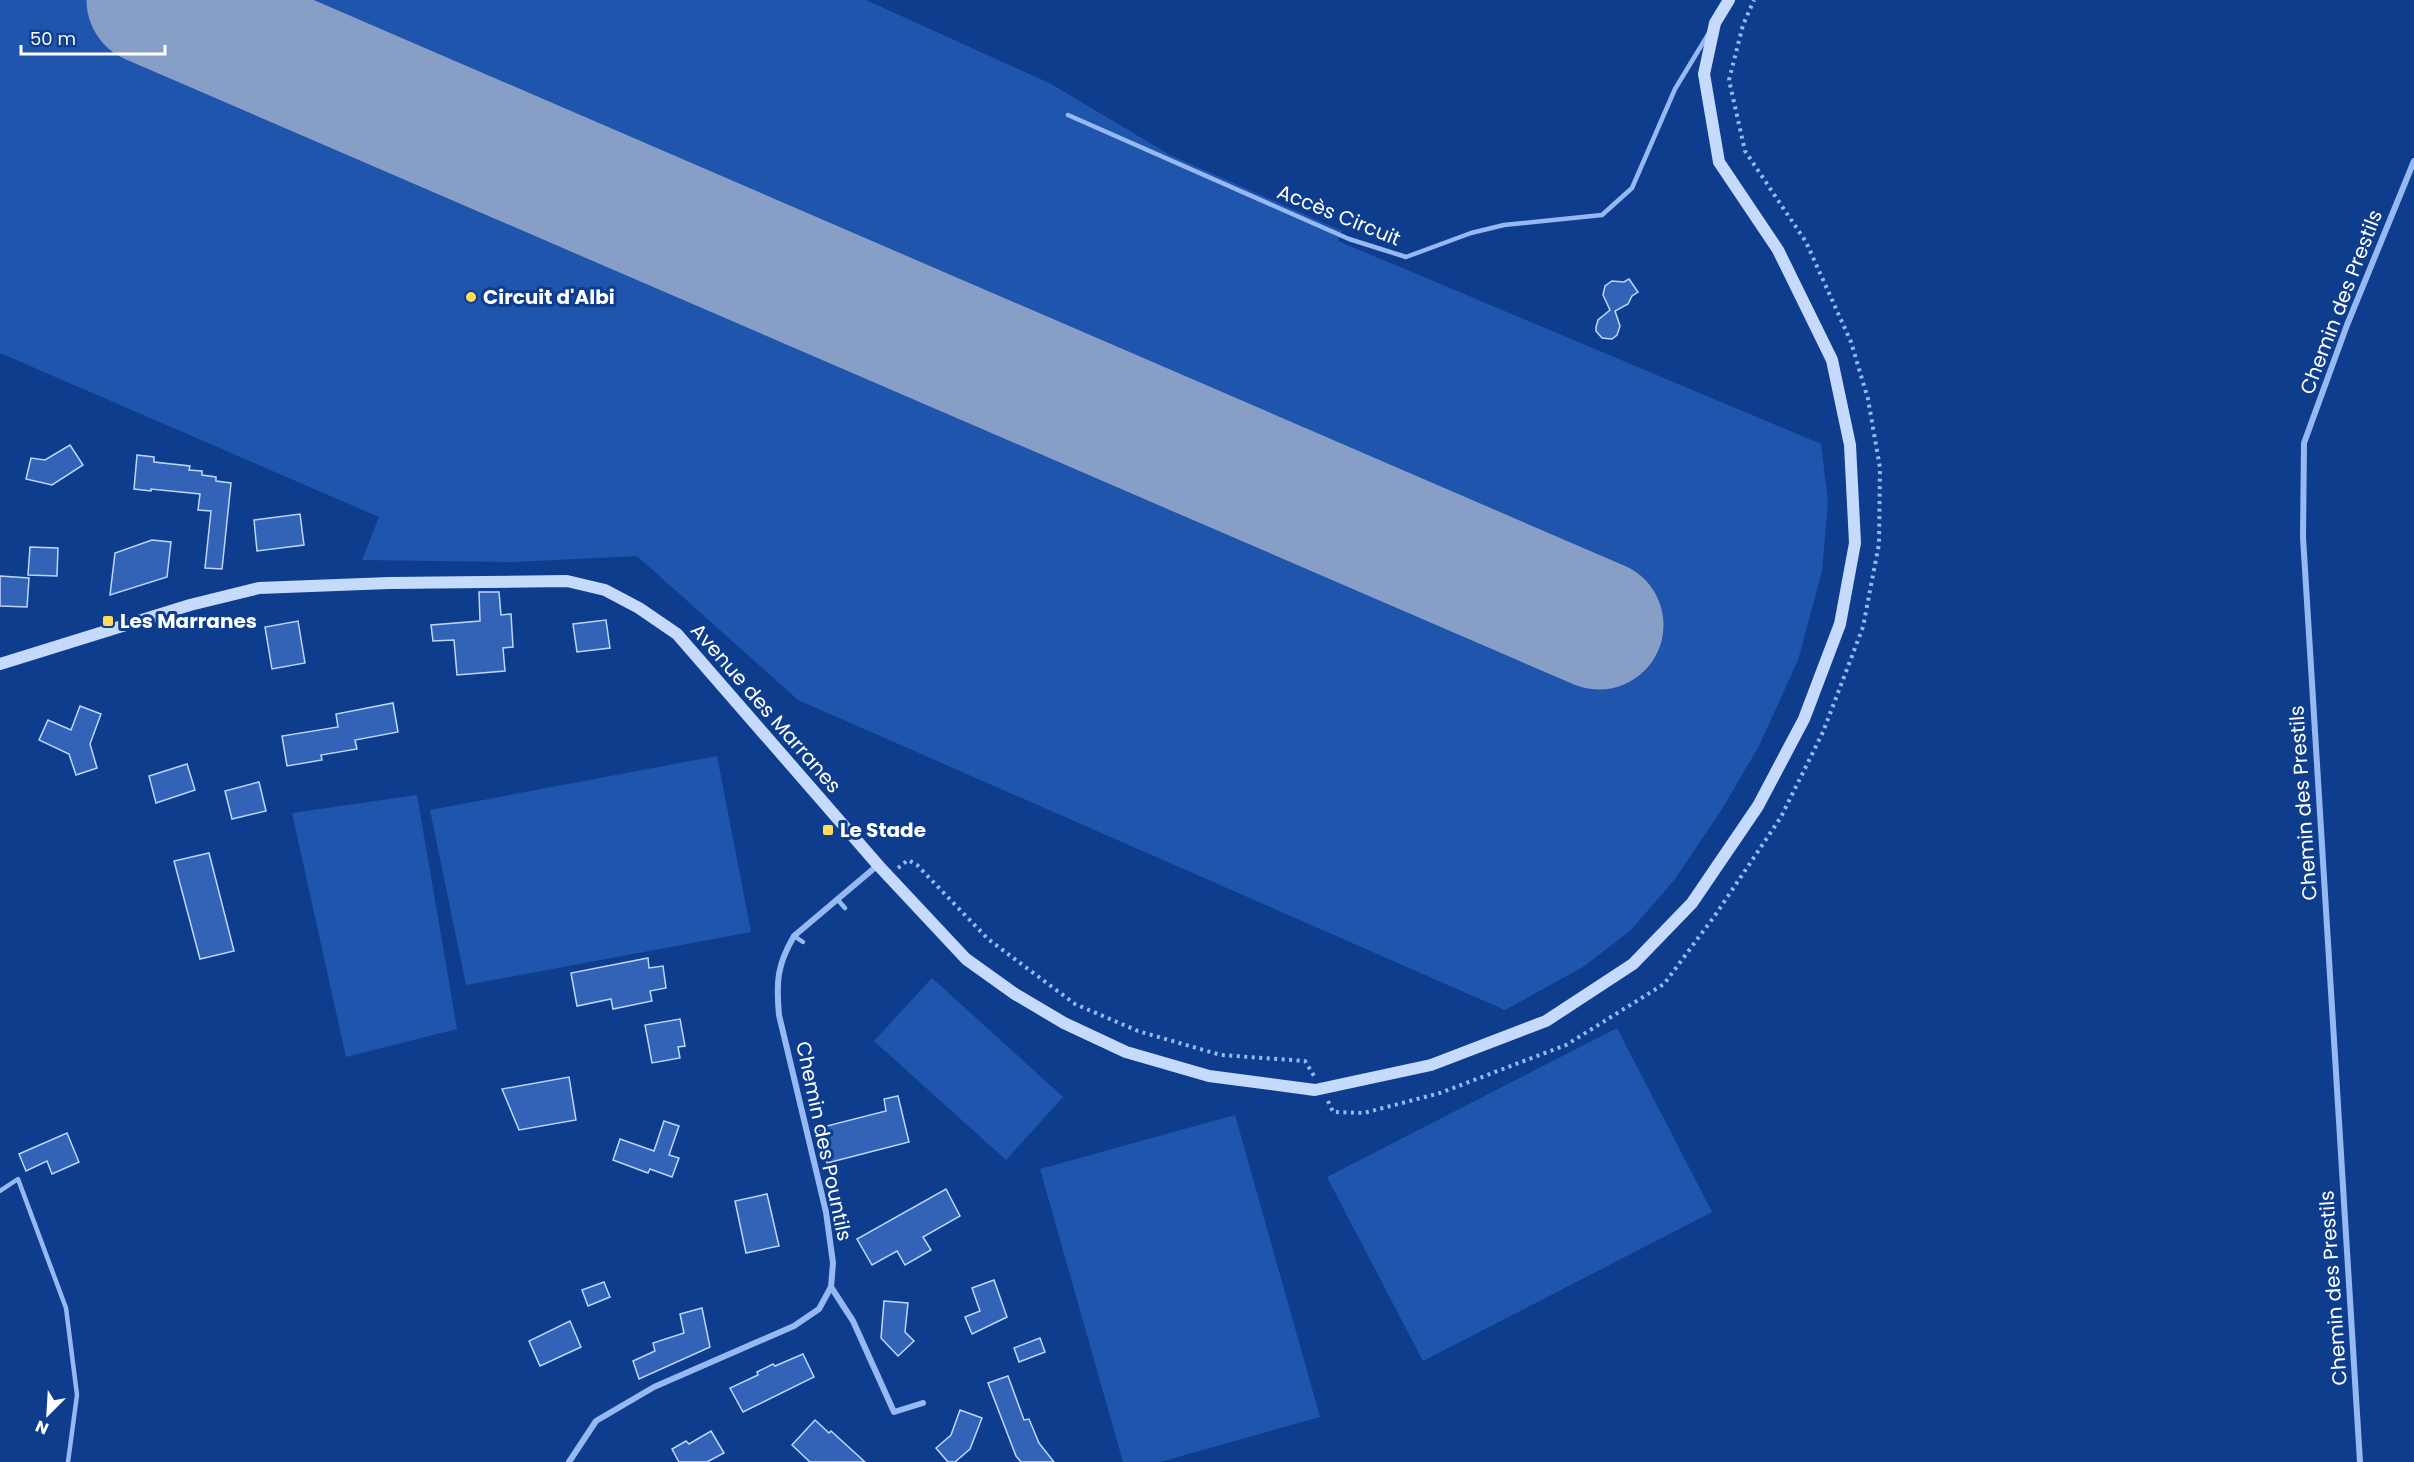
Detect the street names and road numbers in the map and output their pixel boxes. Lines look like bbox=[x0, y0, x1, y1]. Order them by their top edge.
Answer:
street label: Accès Circuit bbox=[1273, 178, 1405, 252]
street label: Chemin des Prestils bbox=[2293, 206, 2389, 398]
street label: Avenue des Marranes bbox=[684, 617, 848, 799]
street label: Chemin des Prestils bbox=[2282, 705, 2324, 901]
street label: Chemin des Pountils bbox=[789, 1039, 859, 1243]
street label: Chemin des Prestils bbox=[2312, 1190, 2354, 1386]

